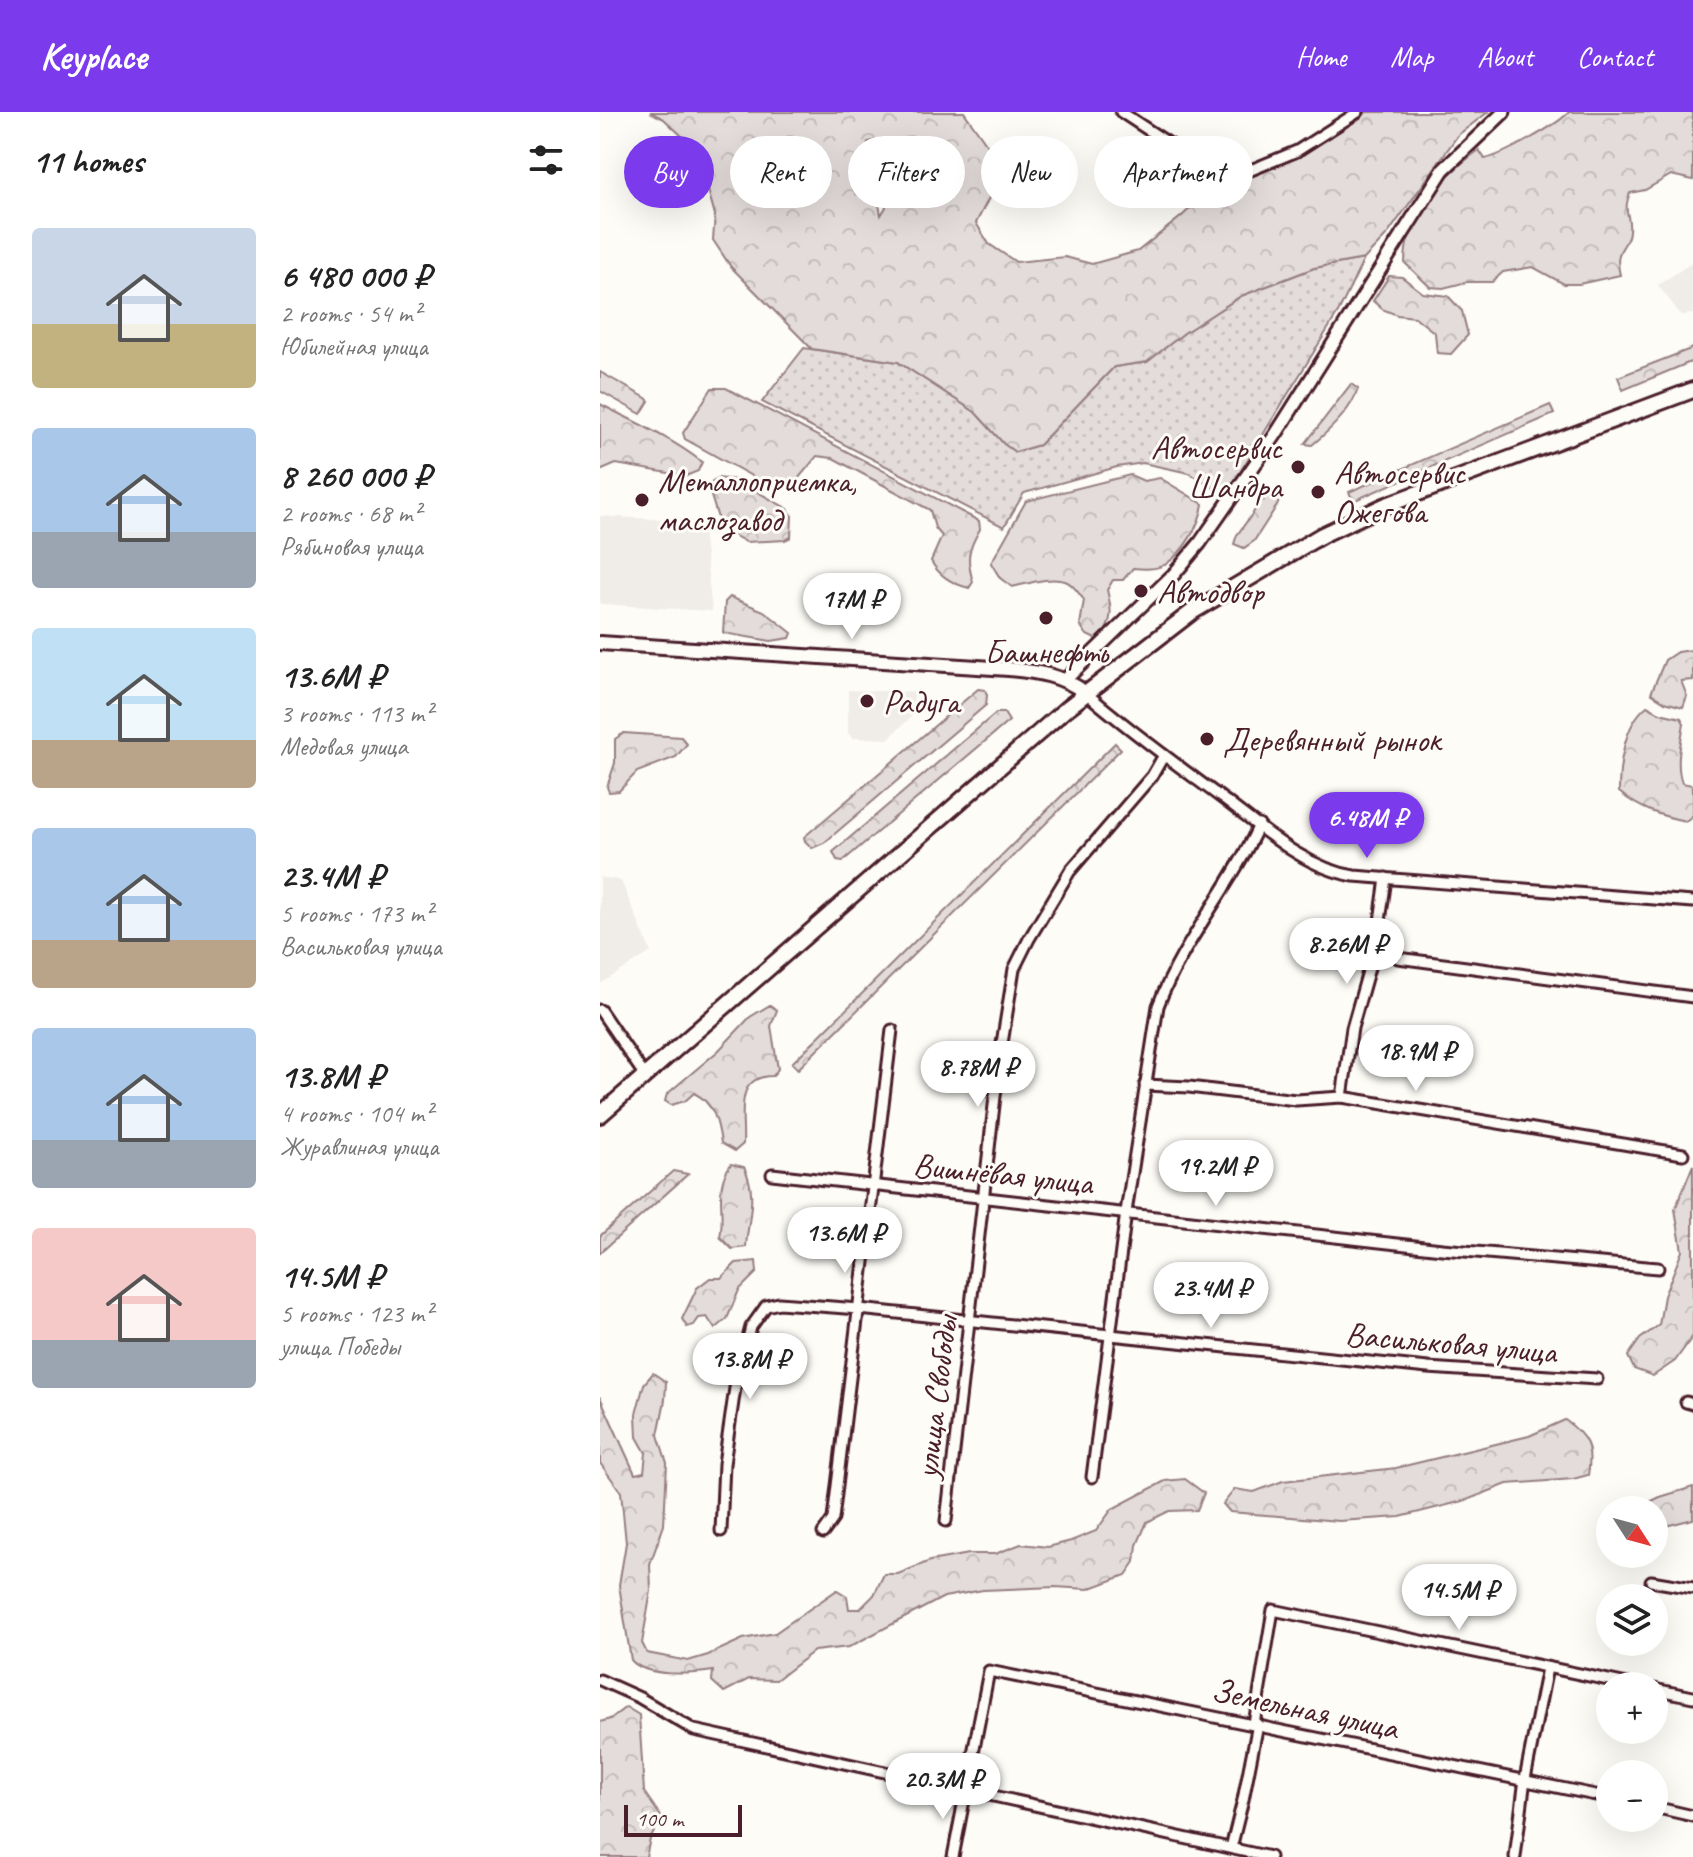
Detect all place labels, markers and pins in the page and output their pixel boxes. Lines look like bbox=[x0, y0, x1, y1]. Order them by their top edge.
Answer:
place label: Автосервис Шандра bbox=[1151, 426, 1284, 508]
place label: Автосервис Ожегова bbox=[1334, 451, 1467, 533]
marker: Автосервис Шандра bbox=[1289, 458, 1307, 476]
place label: Металлоприемка, маслозавод bbox=[658, 459, 857, 541]
marker: Автосервис Ожегова bbox=[1309, 483, 1327, 501]
marker: Металлоприемка, маслозавод bbox=[633, 491, 651, 509]
place label: Автодвор bbox=[1157, 570, 1266, 613]
pin: 17M ₽ bbox=[796, 573, 908, 641]
marker: Автодвор bbox=[1132, 582, 1150, 600]
marker: Башнефть bbox=[1037, 609, 1055, 627]
place label: Башнефть bbox=[984, 630, 1110, 673]
place label: Радуга bbox=[883, 680, 962, 723]
marker: Радуга bbox=[858, 692, 876, 710]
place label: Деревянный рынок bbox=[1223, 718, 1443, 761]
marker: Деревянный рынок bbox=[1198, 730, 1216, 748]
pin: 6.48M ₽ bbox=[1293, 792, 1441, 860]
pin: 8.26M ₽ bbox=[1273, 918, 1421, 986]
pin: 18.9M ₽ bbox=[1342, 1025, 1490, 1093]
pin: 8.78M ₽ bbox=[904, 1041, 1052, 1109]
pin: 19.2M ₽ bbox=[1142, 1140, 1290, 1208]
pin: 13.6M ₽ bbox=[771, 1207, 919, 1275]
pin: 23.4M ₽ bbox=[1137, 1262, 1285, 1330]
pin: 13.8M ₽ bbox=[676, 1333, 824, 1401]
pin: 14.5M ₽ bbox=[1385, 1564, 1533, 1632]
pin: 20.3M ₽ bbox=[869, 1753, 1017, 1821]

